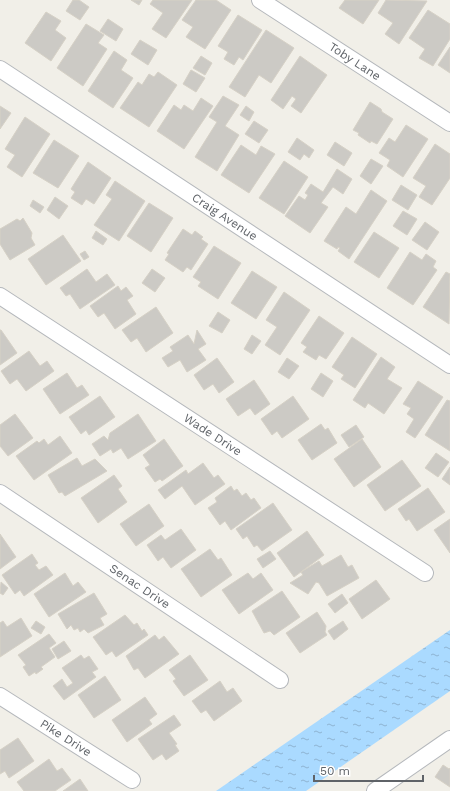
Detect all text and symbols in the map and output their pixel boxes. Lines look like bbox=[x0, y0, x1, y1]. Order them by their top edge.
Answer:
street label: Toby Lane bbox=[326, 40, 383, 83]
street label: Craig Avenue bbox=[189, 190, 260, 243]
street label: Wade Drive bbox=[181, 411, 244, 459]
street label: Senac Drive bbox=[107, 561, 173, 611]
street label: Pike Drive bbox=[38, 716, 94, 759]
scale bar bbox=[314, 757, 423, 783]
text: 50 m bbox=[320, 764, 350, 778]

